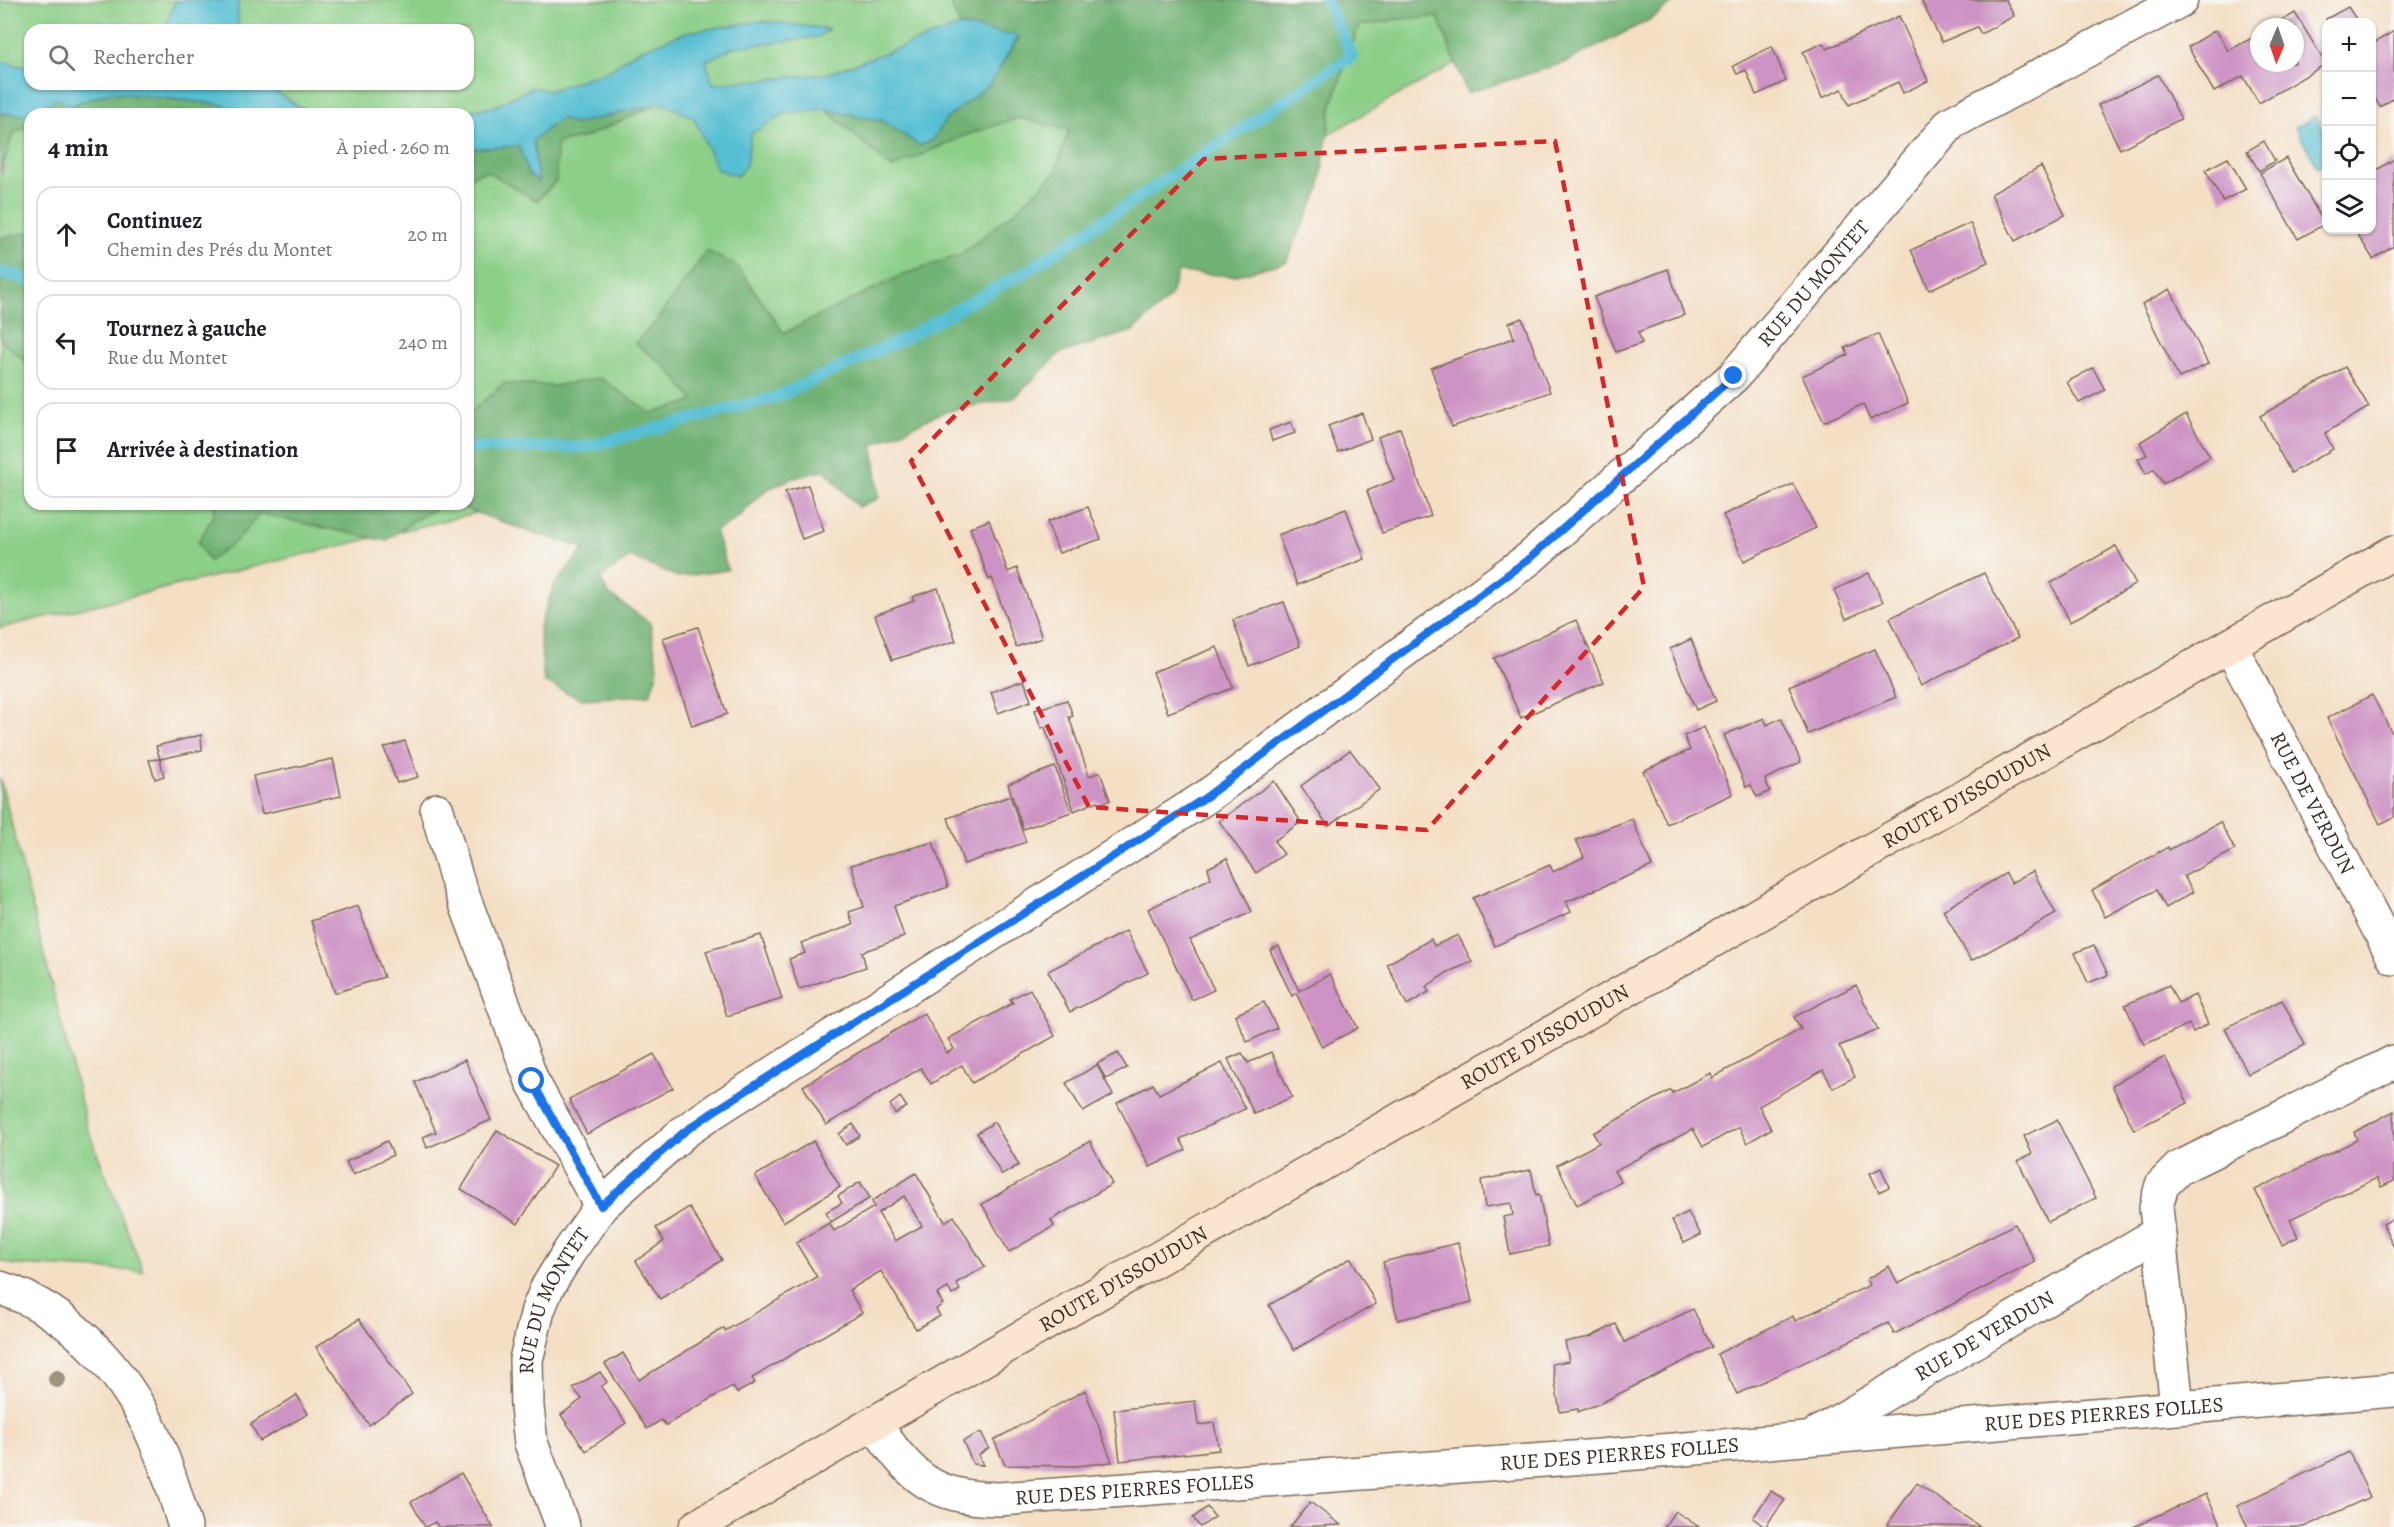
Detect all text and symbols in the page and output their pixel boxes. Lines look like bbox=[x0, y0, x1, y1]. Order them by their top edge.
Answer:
north arrow bbox=[2250, 18, 2304, 72]
map controls bbox=[2322, 18, 2376, 234]
button: + bbox=[2322, 18, 2376, 72]
search box bbox=[24, 24, 474, 90]
icon: search bbox=[45, 41, 78, 74]
text: Rechercher bbox=[93, 42, 194, 72]
button: − bbox=[2322, 72, 2376, 126]
button: locate bbox=[2322, 126, 2376, 180]
text: 4 min bbox=[48, 130, 109, 165]
text: À pied · 260 m bbox=[337, 134, 450, 161]
button: layers bbox=[2322, 180, 2376, 234]
text: Continuez bbox=[107, 206, 202, 236]
street label: RUE DU MONTET bbox=[1751, 214, 1876, 353]
icon: ahead bbox=[50, 218, 83, 251]
text: 20 m bbox=[407, 221, 448, 248]
text: Chemin des Prés du Montet bbox=[107, 236, 332, 263]
text: Tournez à gauche bbox=[107, 314, 267, 344]
icon: left bbox=[50, 326, 83, 359]
text: 240 m bbox=[398, 329, 448, 356]
text: Rue du Montet bbox=[107, 344, 228, 371]
route end bbox=[1720, 362, 1746, 388]
icon: arrive bbox=[50, 434, 83, 467]
text: Arrivée à destination bbox=[107, 435, 298, 465]
street label: RUE DE VERDUN bbox=[2264, 727, 2362, 879]
street label: ROUTE D'ISSOUDUN bbox=[1877, 737, 2056, 855]
street label: ROUTE D'ISSOUDUN bbox=[1455, 977, 1634, 1096]
route start bbox=[518, 1067, 544, 1093]
street label: ROUTE D'ISSOUDUN bbox=[1034, 1219, 1212, 1338]
street label: RUE DU MONTET bbox=[512, 1222, 596, 1375]
street label: RUE DE VERDUN bbox=[1909, 1284, 2059, 1387]
street label: RUE DES PIERRES FOLLES bbox=[1983, 1390, 2225, 1438]
street label: RUE DES PIERRES FOLLES bbox=[1499, 1430, 1740, 1477]
street label: RUE DES PIERRES FOLLES bbox=[1014, 1467, 1255, 1512]

